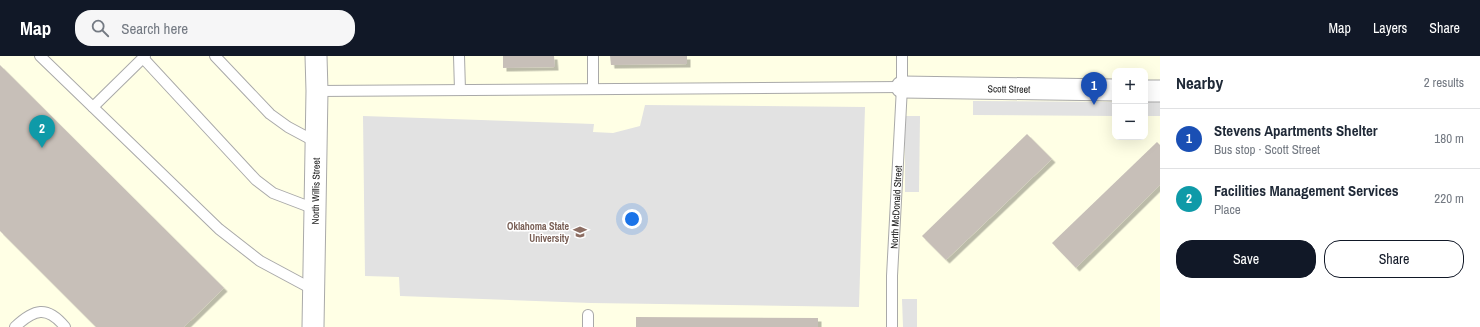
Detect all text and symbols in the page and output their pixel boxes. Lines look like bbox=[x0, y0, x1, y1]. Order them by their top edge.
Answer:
search box bbox=[75, 10, 355, 46]
text: Map bbox=[20, 15, 51, 41]
icon: search bbox=[89, 17, 111, 39]
text: Search here bbox=[121, 18, 188, 39]
text: Map bbox=[1329, 19, 1351, 37]
text: Layers bbox=[1373, 19, 1407, 37]
text: Share bbox=[1429, 19, 1460, 37]
map controls bbox=[1112, 68, 1148, 140]
button: + bbox=[1112, 68, 1148, 104]
text: Nearby bbox=[1176, 71, 1223, 94]
pin: 1 bbox=[1081, 72, 1107, 105]
text: 2 results bbox=[1424, 74, 1464, 91]
street label: Scott Street bbox=[987, 82, 1031, 96]
button: − bbox=[1112, 104, 1148, 140]
pin: 2 bbox=[29, 115, 55, 148]
text: Stevens Apartments Shelter bbox=[1214, 120, 1378, 141]
text: 1 bbox=[1186, 130, 1192, 147]
text: 180 m bbox=[1434, 130, 1464, 147]
text: Bus stop · Scott Street bbox=[1214, 141, 1320, 158]
street label: North Willis Street bbox=[309, 157, 323, 224]
street label: North McDonald Street bbox=[887, 164, 905, 249]
text: Facilities Management Services bbox=[1214, 180, 1399, 201]
text: 2 bbox=[1186, 190, 1192, 207]
text: 220 m bbox=[1434, 190, 1464, 207]
text: Place bbox=[1214, 201, 1241, 218]
your location bbox=[622, 209, 642, 229]
place label: Oklahoma State University bbox=[507, 220, 569, 245]
school or university icon: Oklahoma State University bbox=[572, 224, 588, 240]
button: Save bbox=[1176, 240, 1316, 278]
button: Share bbox=[1324, 240, 1464, 278]

